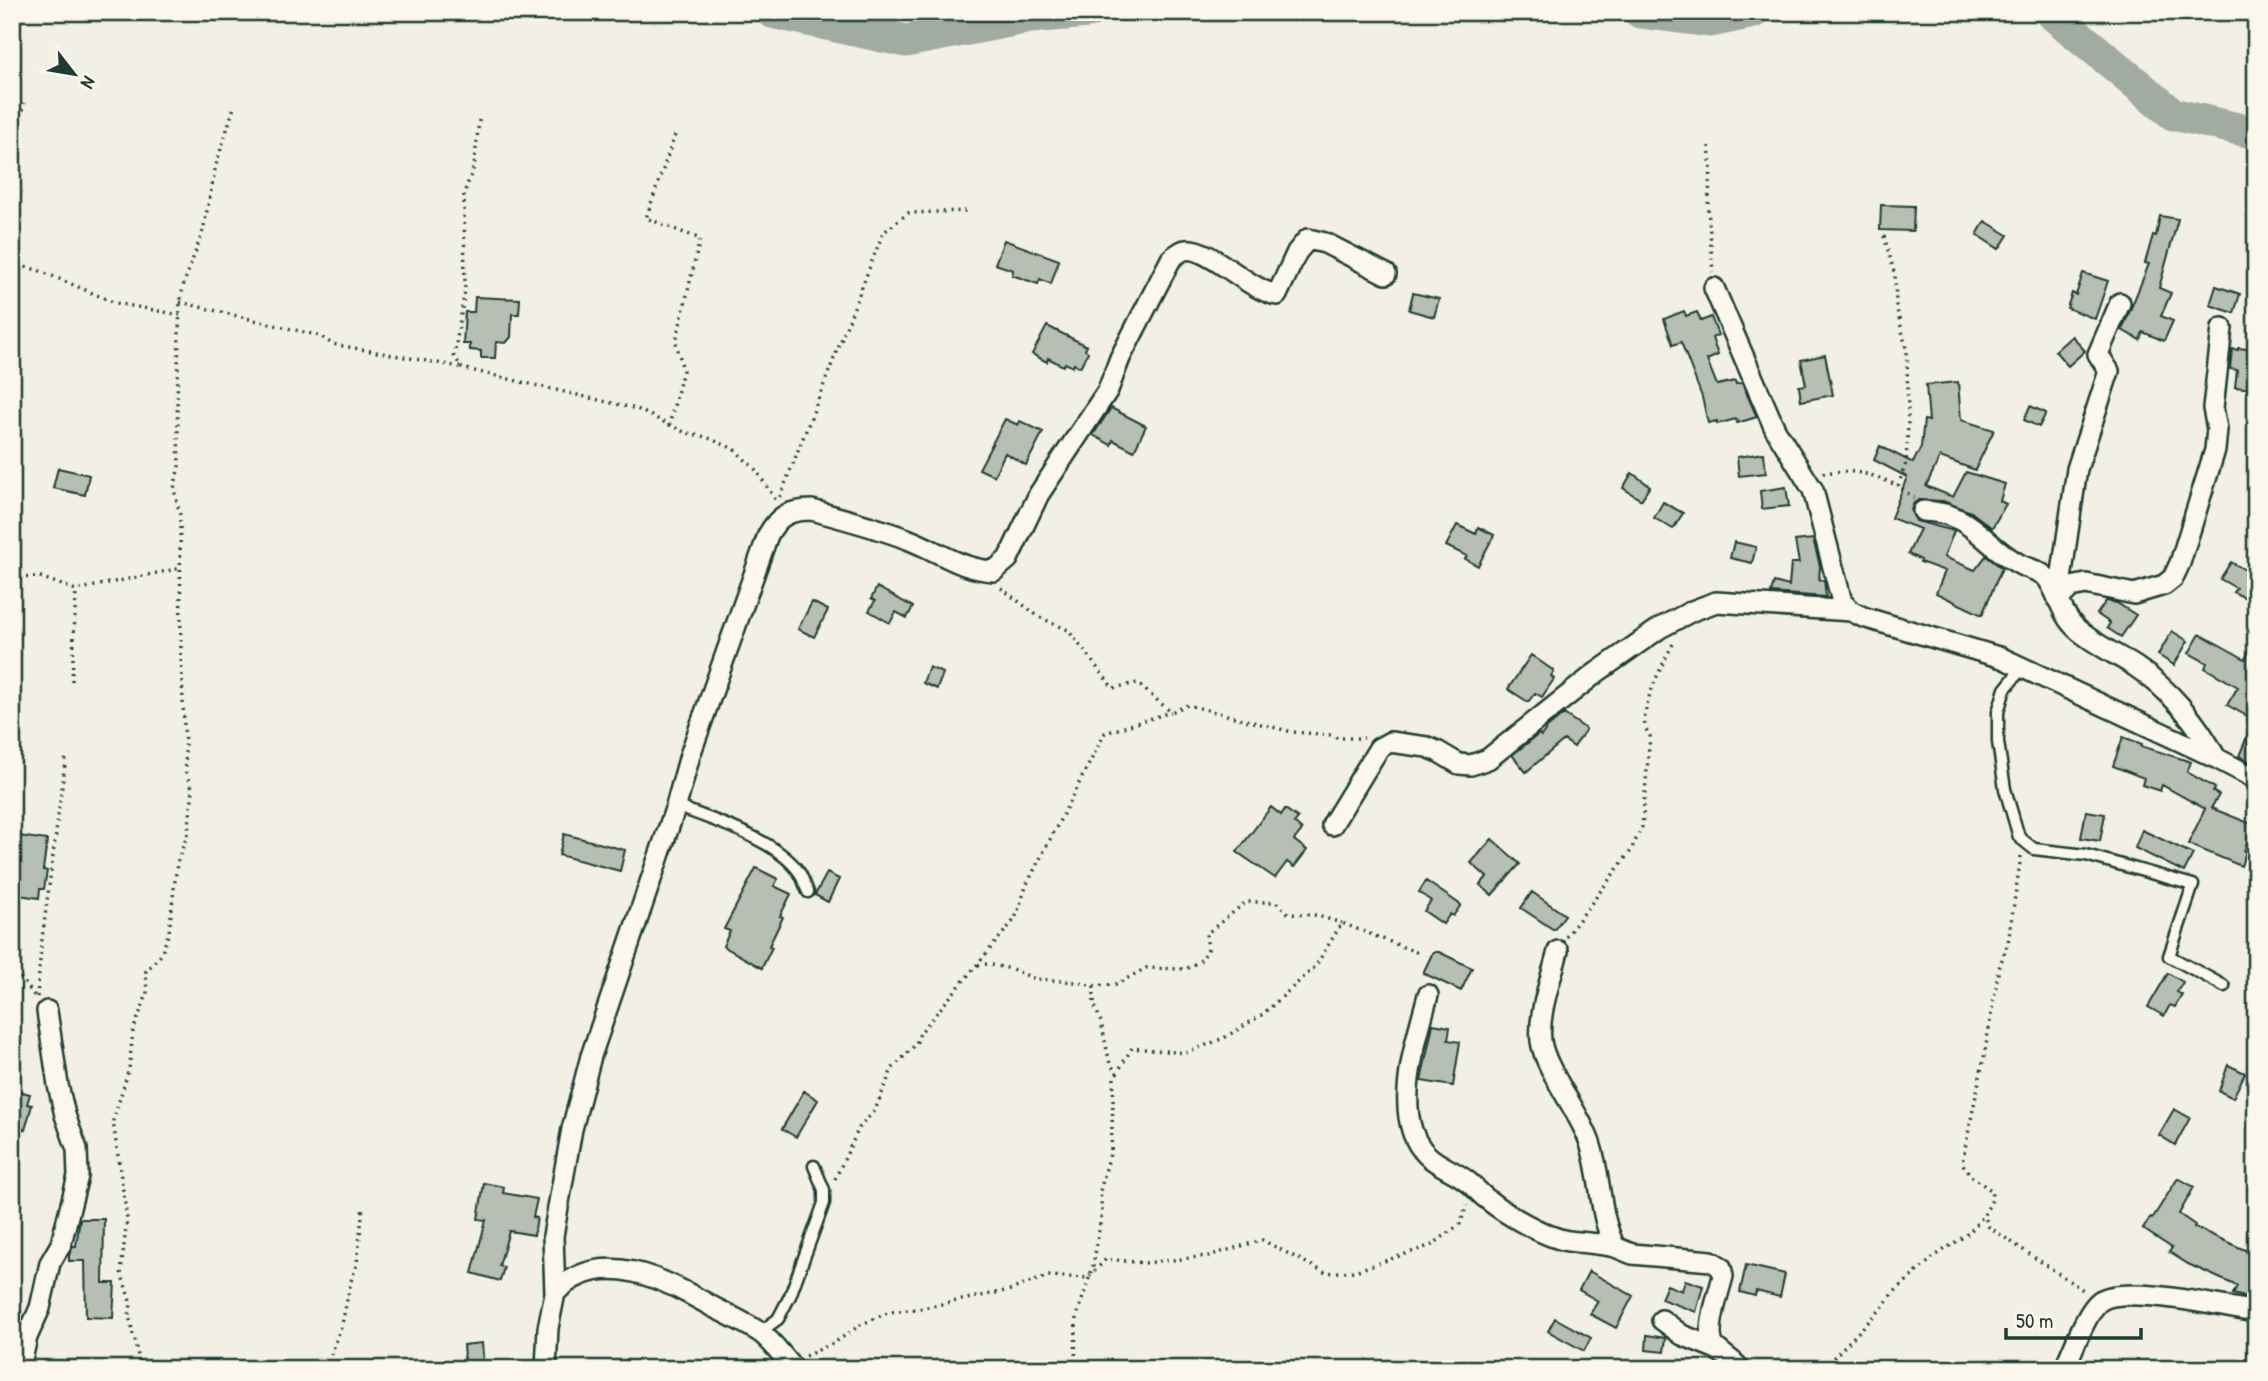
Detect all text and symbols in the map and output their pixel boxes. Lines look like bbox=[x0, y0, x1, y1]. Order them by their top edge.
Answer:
north arrow bbox=[38, 38, 108, 108]
text: N bbox=[75, 72, 102, 94]
scale bar bbox=[2006, 1297, 2140, 1341]
text: 50 m bbox=[2016, 1306, 2053, 1335]

